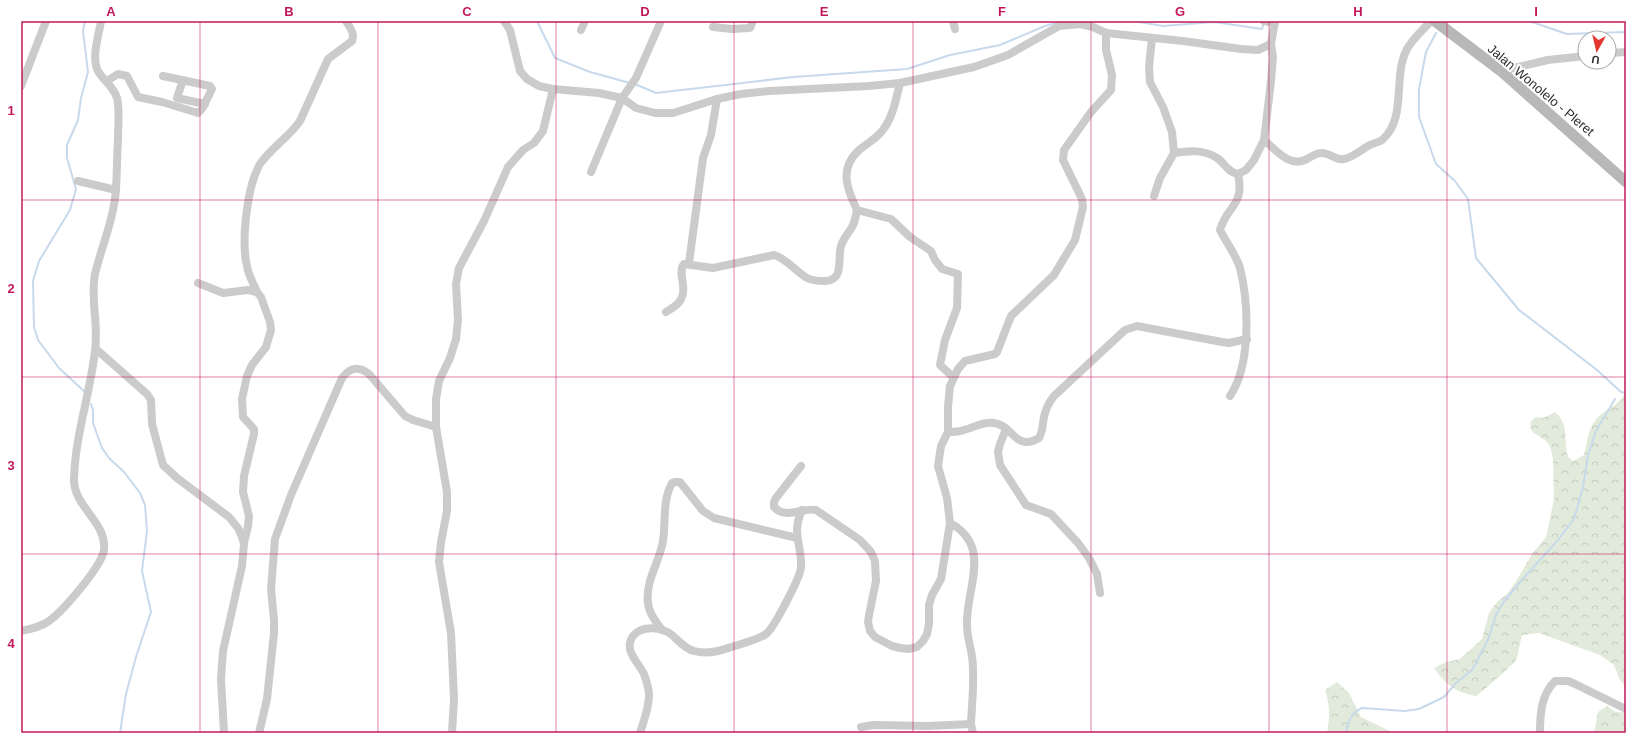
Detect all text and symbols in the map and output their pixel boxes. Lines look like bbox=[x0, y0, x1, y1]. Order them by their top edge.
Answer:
text: A bbox=[106, 4, 116, 19]
text: B bbox=[284, 4, 294, 19]
text: C bbox=[462, 4, 472, 19]
text: D bbox=[640, 4, 650, 19]
text: E bbox=[820, 4, 829, 19]
text: F bbox=[998, 4, 1006, 19]
text: G bbox=[1175, 4, 1185, 19]
text: H bbox=[1353, 4, 1363, 19]
text: I bbox=[1534, 4, 1538, 19]
north arrow bbox=[1577, 30, 1617, 70]
street label: Jalan Wonolelo - Pleret bbox=[1485, 41, 1598, 139]
text: U bbox=[1591, 53, 1600, 66]
text: 1 bbox=[7, 103, 15, 118]
text: 2 bbox=[7, 281, 15, 296]
text: 3 bbox=[7, 458, 15, 473]
text: 4 bbox=[7, 636, 15, 651]

